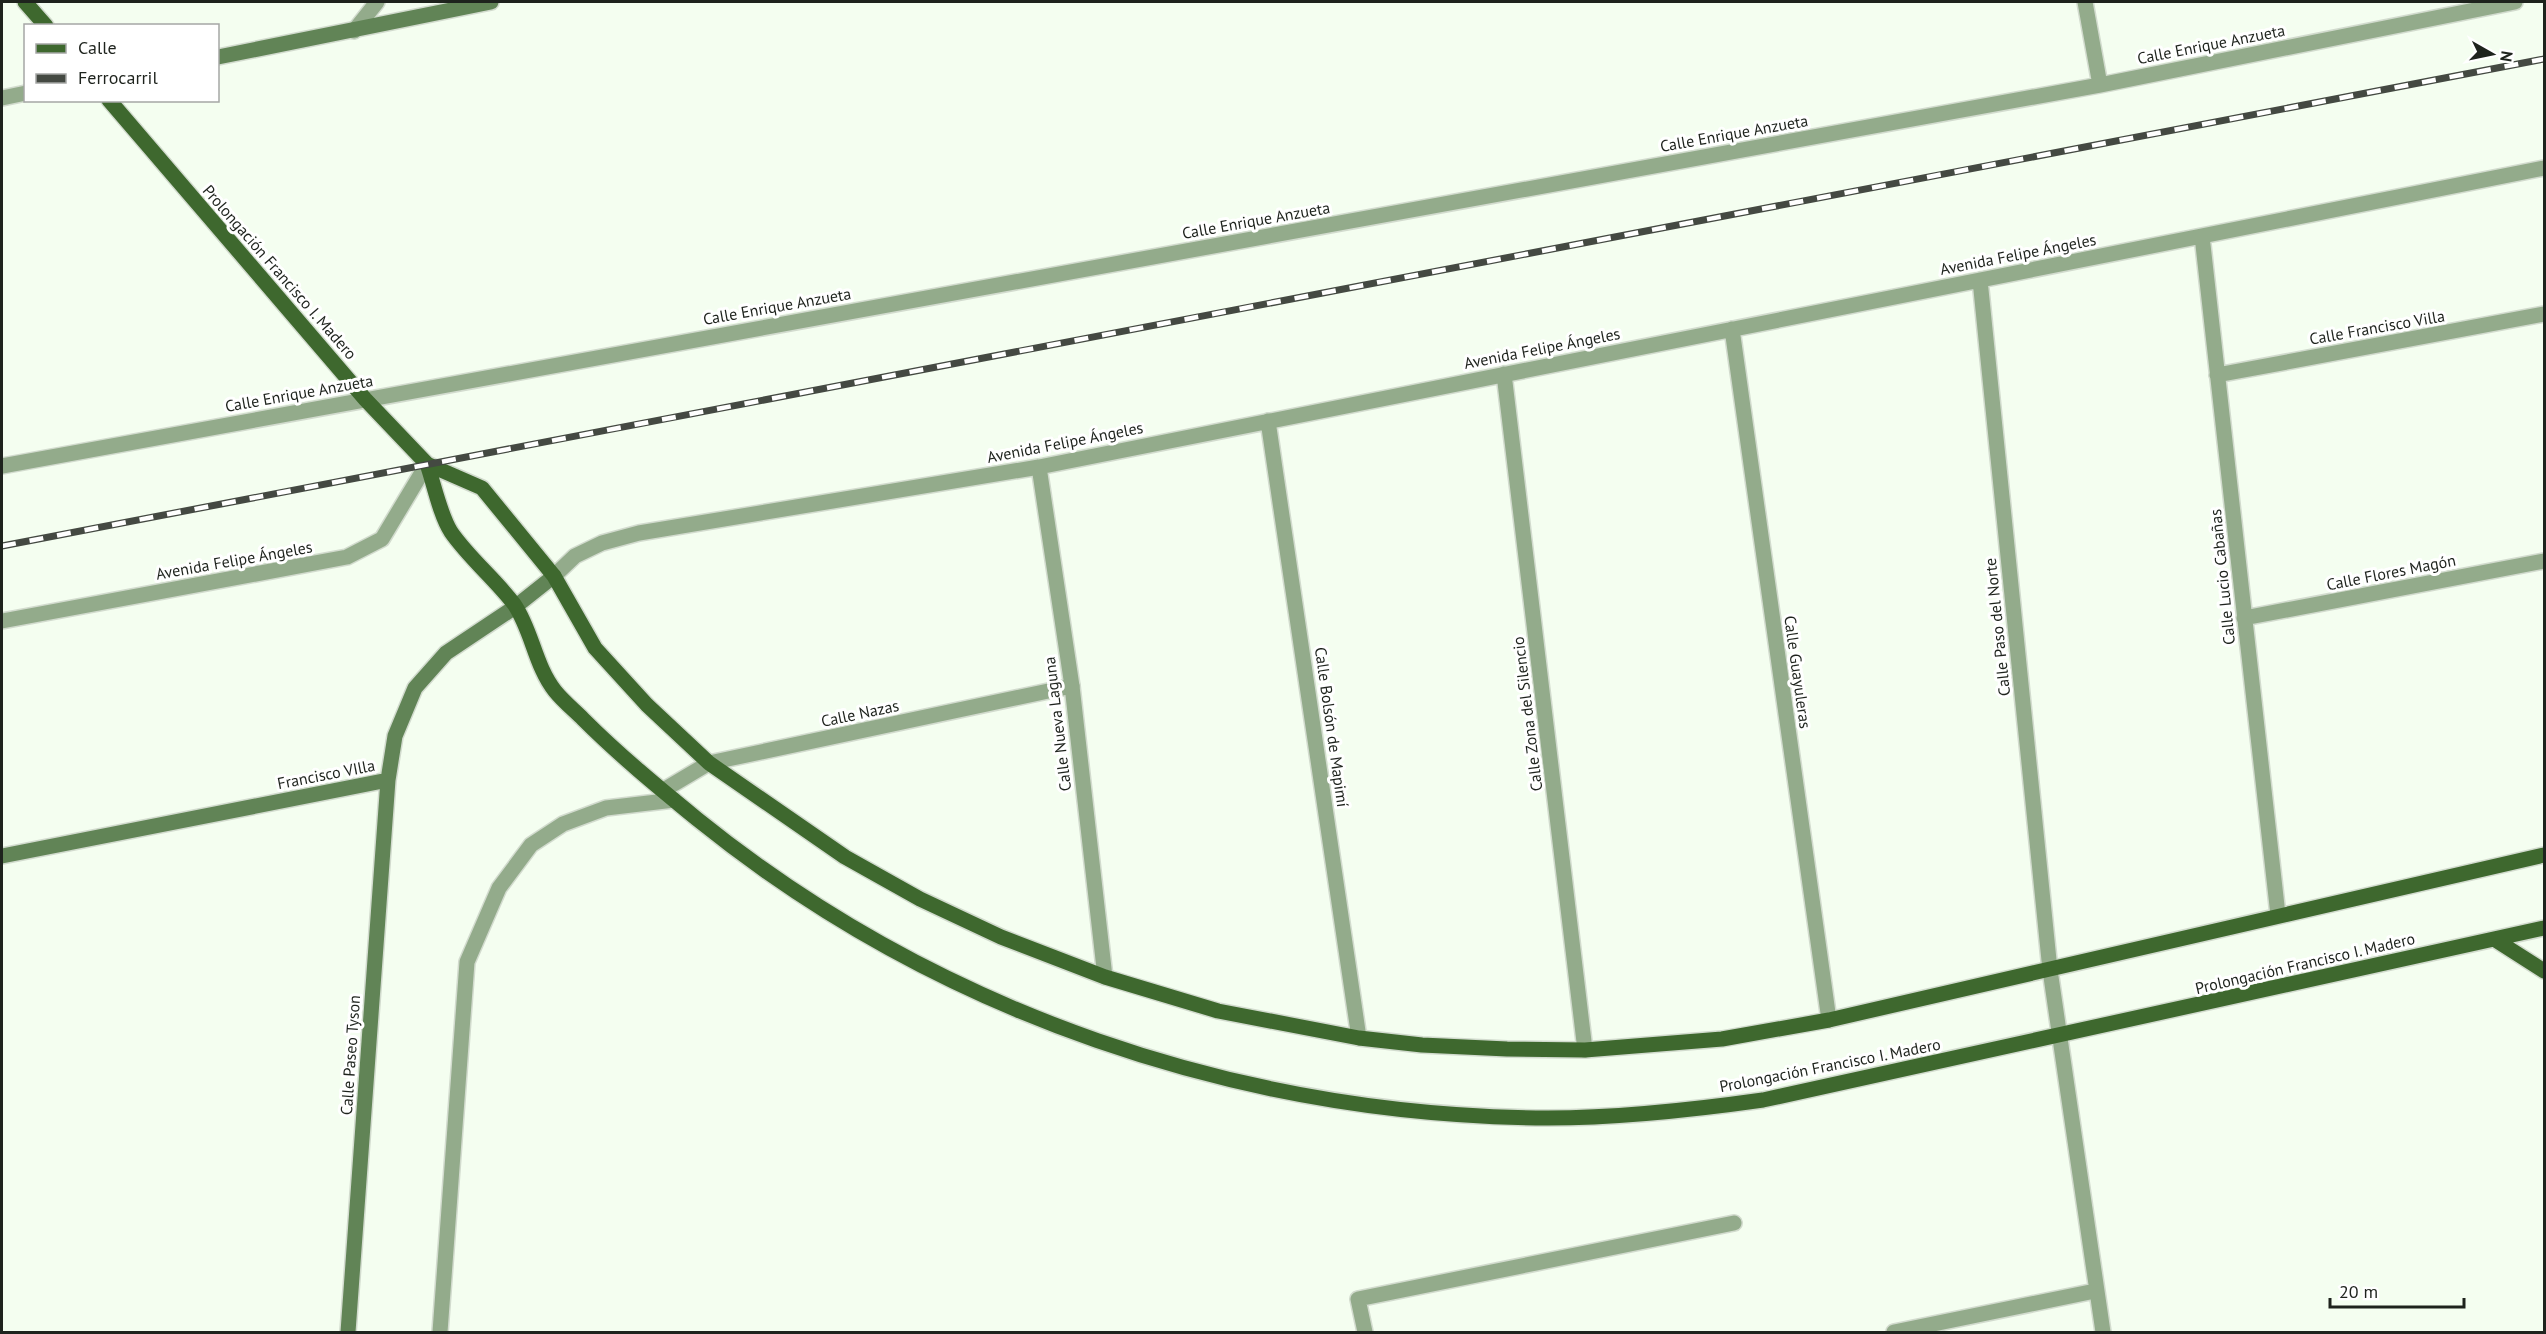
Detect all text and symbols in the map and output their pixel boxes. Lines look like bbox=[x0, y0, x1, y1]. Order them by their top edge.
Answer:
street label: Calle Enrique Anzueta bbox=[2135, 20, 2287, 68]
legend bbox=[24, 24, 219, 102]
north arrow bbox=[2462, 24, 2522, 84]
text: Calle bbox=[78, 36, 117, 59]
text: N bbox=[2496, 50, 2518, 63]
text: Ferrocarril bbox=[78, 66, 158, 89]
street label: Calle Enrique Anzueta bbox=[1658, 110, 1810, 156]
street label: Prolongación Francisco I. Madero bbox=[199, 181, 361, 363]
street label: Calle Enrique Anzueta bbox=[1180, 197, 1332, 243]
street label: Avenida Felipe Ángeles bbox=[1938, 229, 2098, 279]
street label: Calle Enrique Anzueta bbox=[701, 283, 853, 329]
street label: Calle Francisco Villa bbox=[2308, 305, 2446, 349]
street label: Avenida Felipe Ángeles bbox=[1462, 323, 1622, 373]
street label: Calle Enrique Anzueta bbox=[223, 370, 375, 416]
street label: Avenida Felipe Ángeles bbox=[985, 417, 1145, 467]
street label: Calle Lucio Cabañas bbox=[2205, 508, 2239, 646]
street label: Avenida Felipe Ángeles bbox=[154, 536, 314, 584]
street label: Calle Flores Magón bbox=[2325, 550, 2457, 594]
street label: Calle Paso del Norte bbox=[1980, 557, 2014, 697]
street label: Calle Guayuleras bbox=[1780, 614, 1816, 730]
street label: Calle Zona del Silencio bbox=[1508, 635, 1546, 793]
street label: Calle Bolsón de Mapimí bbox=[1311, 646, 1353, 808]
street label: Calle Nueva Laguna bbox=[1039, 656, 1075, 792]
street label: Calle Nazas bbox=[819, 695, 901, 731]
street label: Francisco VIlla bbox=[276, 755, 376, 793]
street label: Prolongación Francisco I. Madero bbox=[2193, 928, 2417, 998]
street label: Calle Paseo Tyson bbox=[336, 994, 364, 1116]
street label: Prolongación Francisco I. Madero bbox=[1718, 1034, 1942, 1096]
scale bar bbox=[2330, 1271, 2464, 1309]
text: 20 m bbox=[2339, 1280, 2378, 1303]

